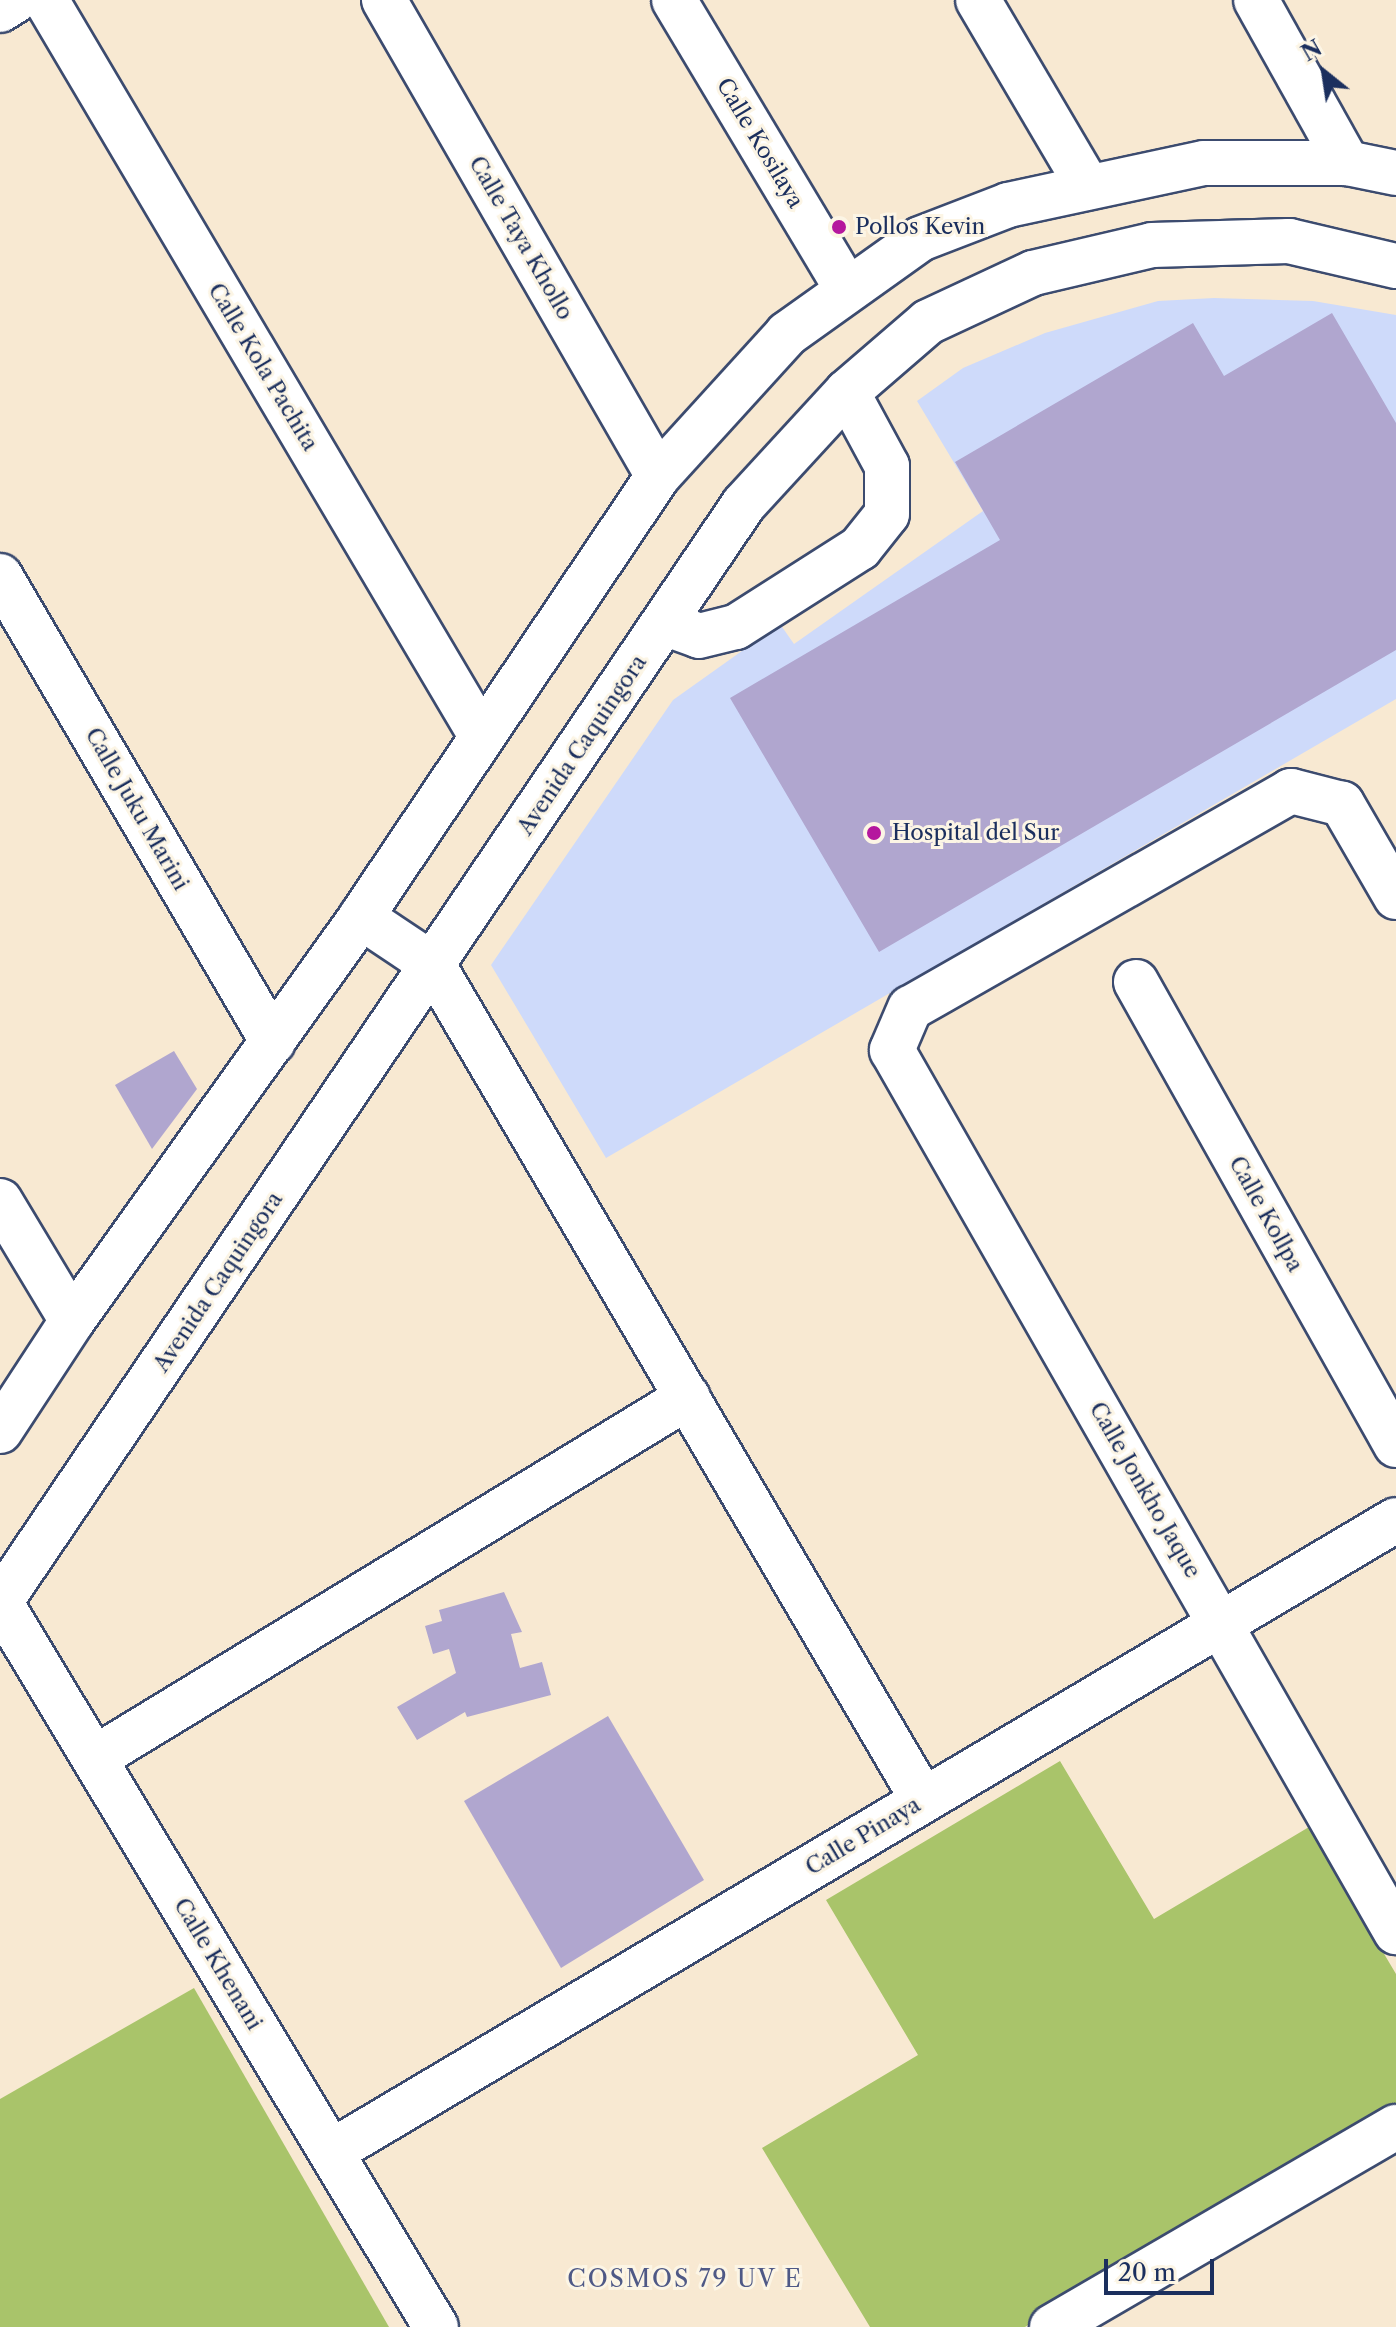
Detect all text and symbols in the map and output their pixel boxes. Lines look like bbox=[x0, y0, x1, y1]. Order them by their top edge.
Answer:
north arrow bbox=[1284, 32, 1364, 112]
text: N bbox=[1297, 34, 1327, 67]
street label: Calle Kosilaya bbox=[711, 73, 809, 213]
street label: Calle Taya Khollo bbox=[463, 151, 579, 325]
place label: Pollos Kevin bbox=[855, 214, 985, 240]
marker: Pollos Kevin bbox=[830, 218, 848, 236]
street label: Calle Kola Pachita bbox=[203, 278, 323, 456]
street label: Avenida Caquingora bbox=[512, 650, 652, 840]
street label: Calle Juku Marini bbox=[80, 723, 194, 895]
place label: Hospital del Sur bbox=[892, 820, 1060, 846]
marker: Hospital del Sur bbox=[863, 822, 885, 844]
street label: Calle Kollpa bbox=[1223, 1152, 1309, 1276]
street label: Avenida Caquingora bbox=[148, 1187, 288, 1377]
street label: Calle Jonkho Jaque bbox=[1084, 1397, 1206, 1583]
street label: Calle Pinaya bbox=[801, 1791, 925, 1881]
street label: Calle Khenani bbox=[168, 1893, 268, 2035]
scale bar bbox=[1108, 2243, 1218, 2293]
text: 20 m bbox=[1118, 2258, 1176, 2287]
district label: COSMOS 79 UV E bbox=[567, 2265, 803, 2293]

